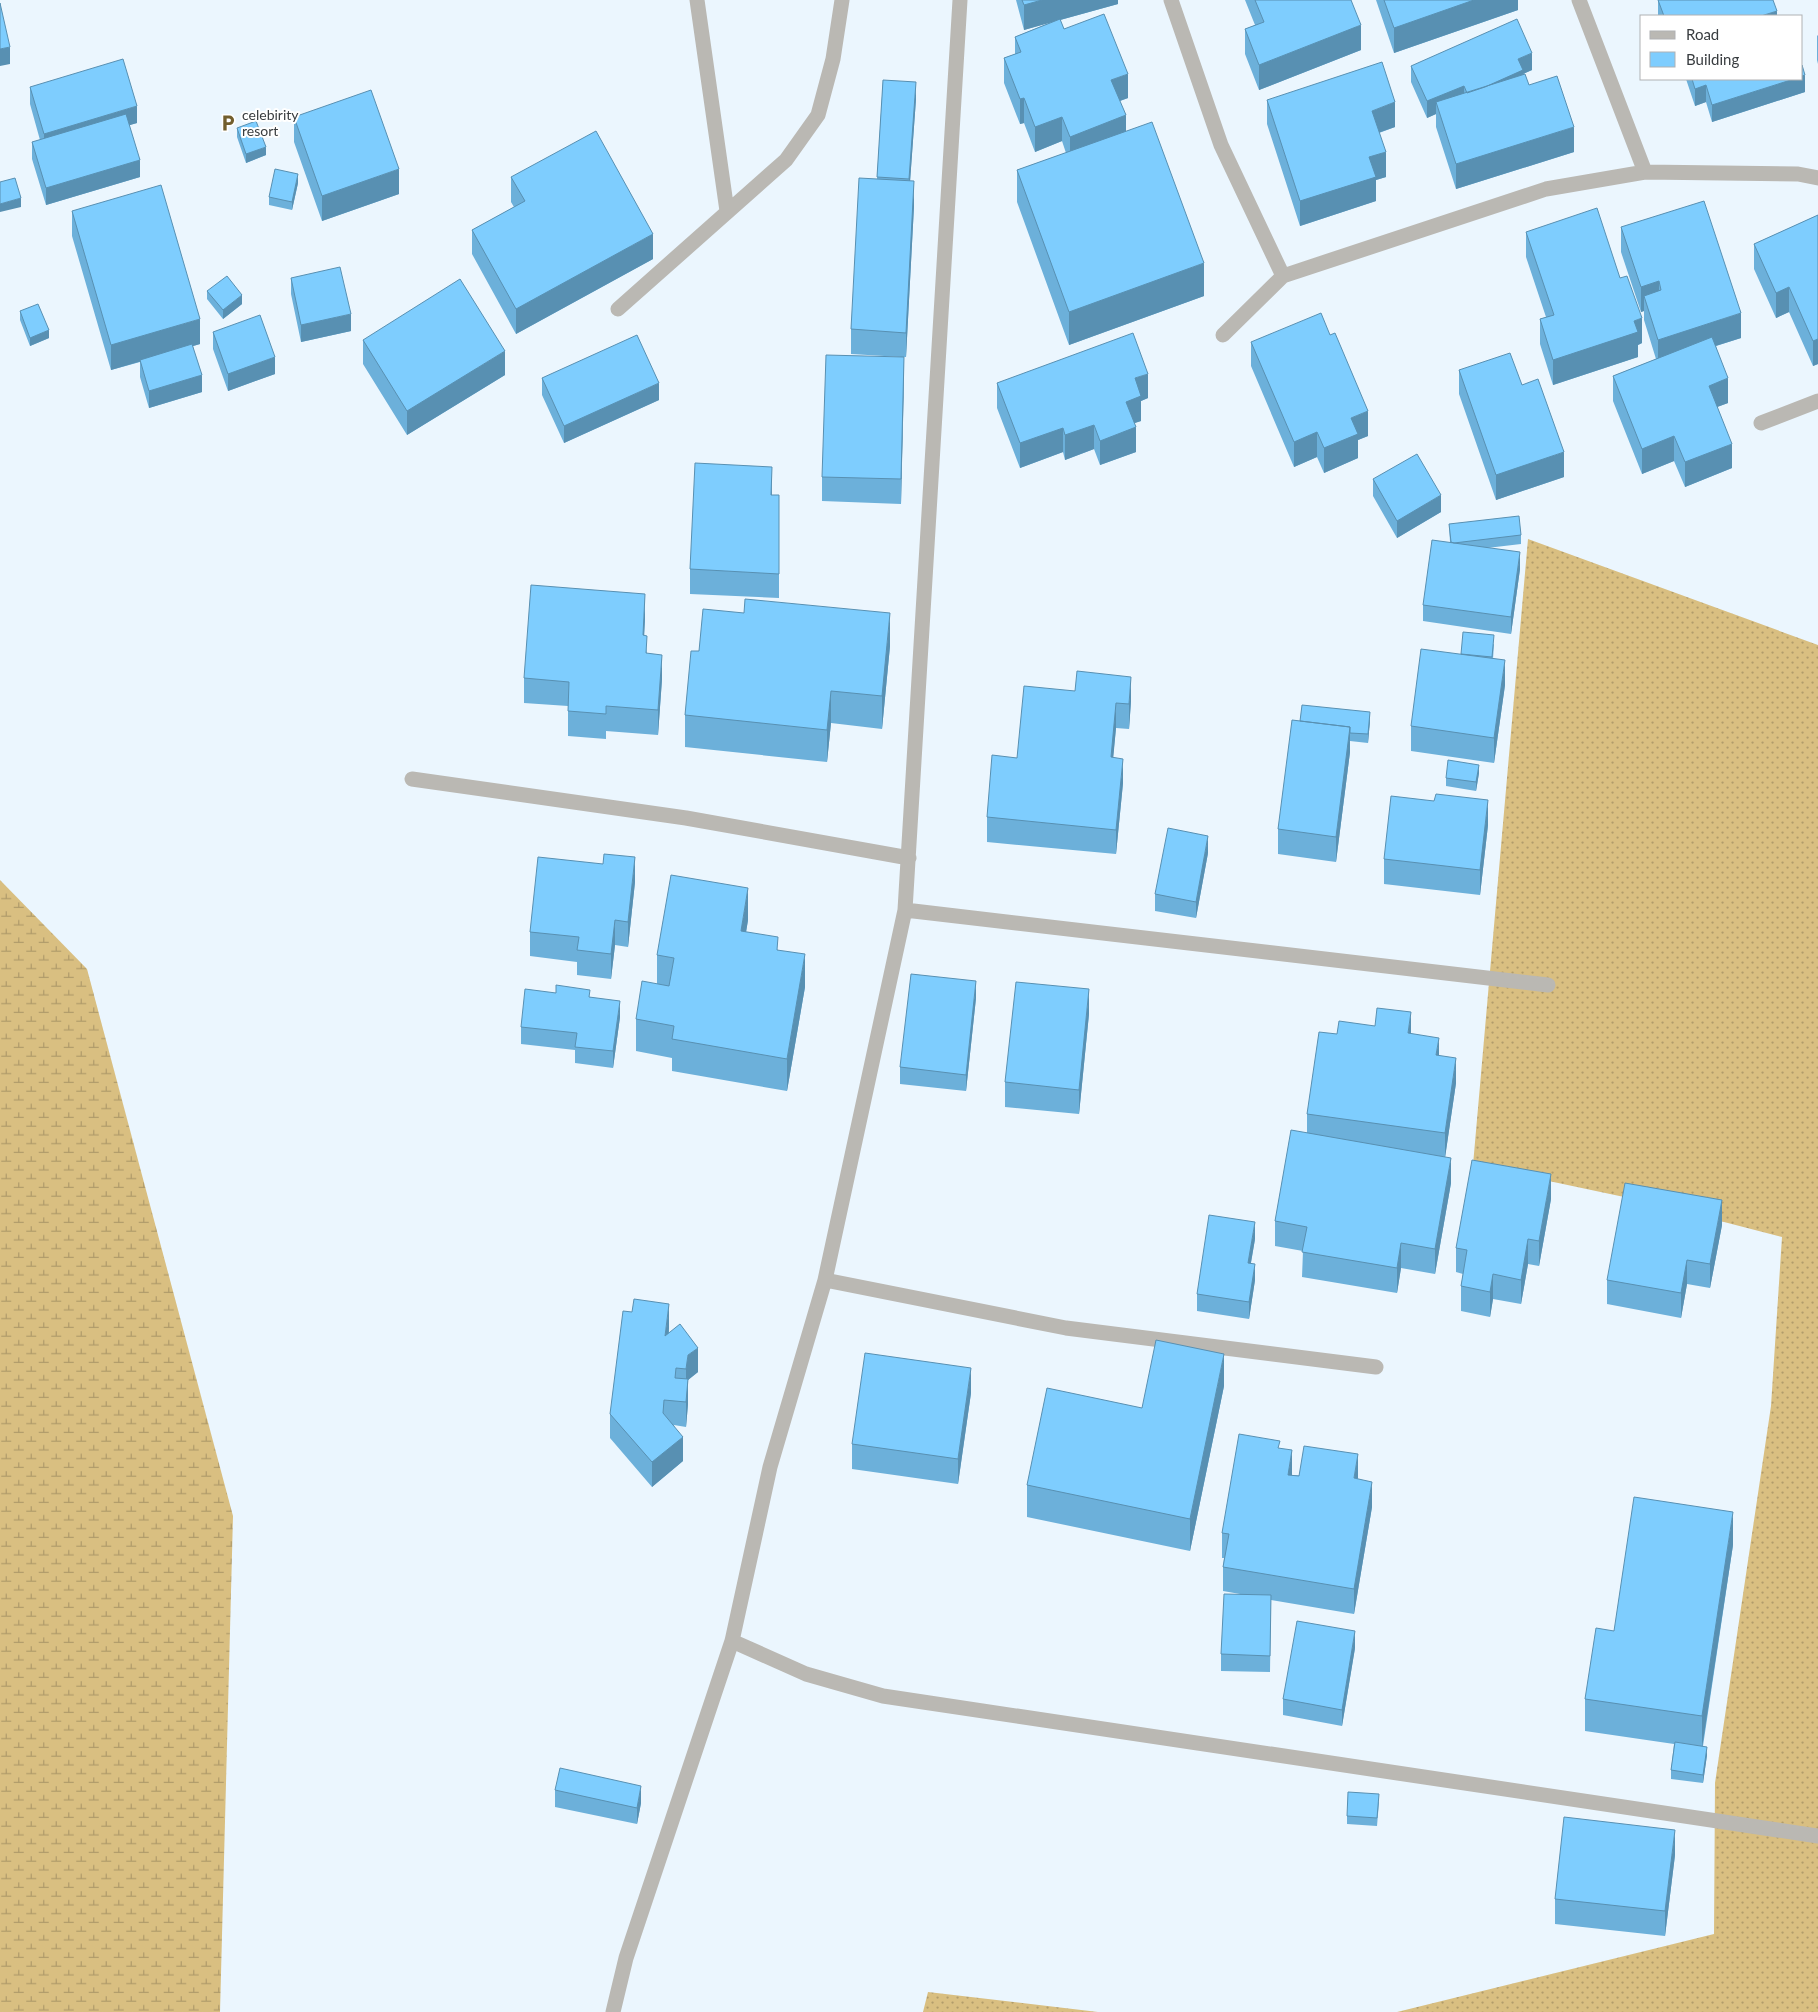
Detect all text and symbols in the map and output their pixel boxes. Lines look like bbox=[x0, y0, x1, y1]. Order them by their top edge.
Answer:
legend bbox=[1640, 15, 1803, 80]
text: Road bbox=[1686, 25, 1719, 43]
text: Building bbox=[1686, 50, 1739, 68]
place label: celebirity resort bbox=[242, 106, 299, 139]
parking icon: celebirity resort bbox=[218, 113, 238, 133]

